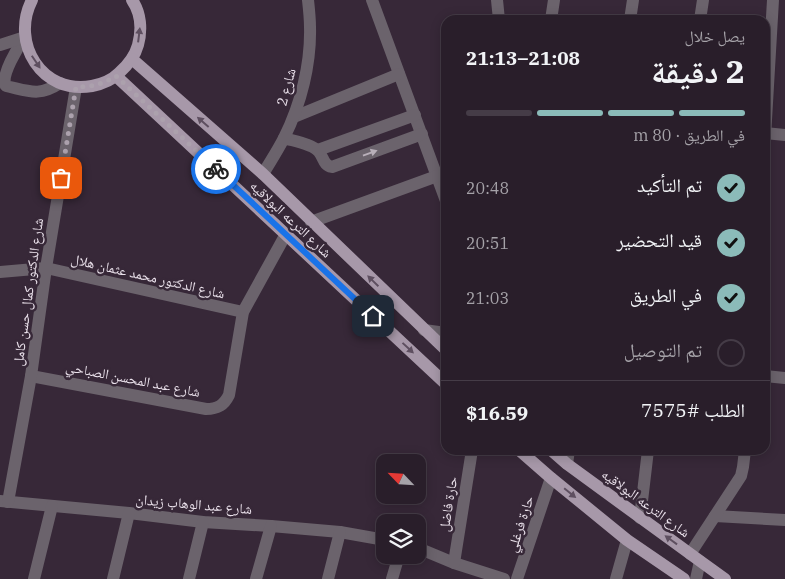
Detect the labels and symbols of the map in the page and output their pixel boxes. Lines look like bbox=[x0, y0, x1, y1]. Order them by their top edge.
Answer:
one-way arrow bbox=[135, 27, 143, 43]
one-way arrow bbox=[31, 56, 41, 69]
street label: شارع 2 bbox=[272, 66, 301, 108]
one-way arrow bbox=[198, 116, 210, 128]
courier bbox=[191, 144, 241, 194]
one-way arrow bbox=[363, 149, 378, 157]
pin bbox=[40, 157, 82, 199]
street label: شارع الترعه البولاقيه bbox=[246, 177, 336, 262]
street label: شارع الدكتور كمال حسن كامل bbox=[9, 217, 48, 367]
street label: شارع الدكتور محمد عثمان هلال bbox=[69, 250, 227, 303]
one-way arrow bbox=[367, 275, 379, 287]
pin bbox=[352, 295, 394, 337]
one-way arrow bbox=[402, 342, 414, 354]
street label: شارع عبد المحسن الصباحي bbox=[64, 357, 202, 403]
north arrow bbox=[376, 454, 426, 504]
street label: شارع الترعه البولاقيه bbox=[598, 465, 694, 542]
street label: حارة فاضل bbox=[435, 475, 461, 533]
one-way arrow bbox=[563, 488, 576, 499]
street label: شارع عبد الوهاب زيدان bbox=[135, 490, 253, 519]
street label: حارة فرغلي bbox=[502, 493, 540, 555]
one-way arrow bbox=[665, 536, 678, 546]

